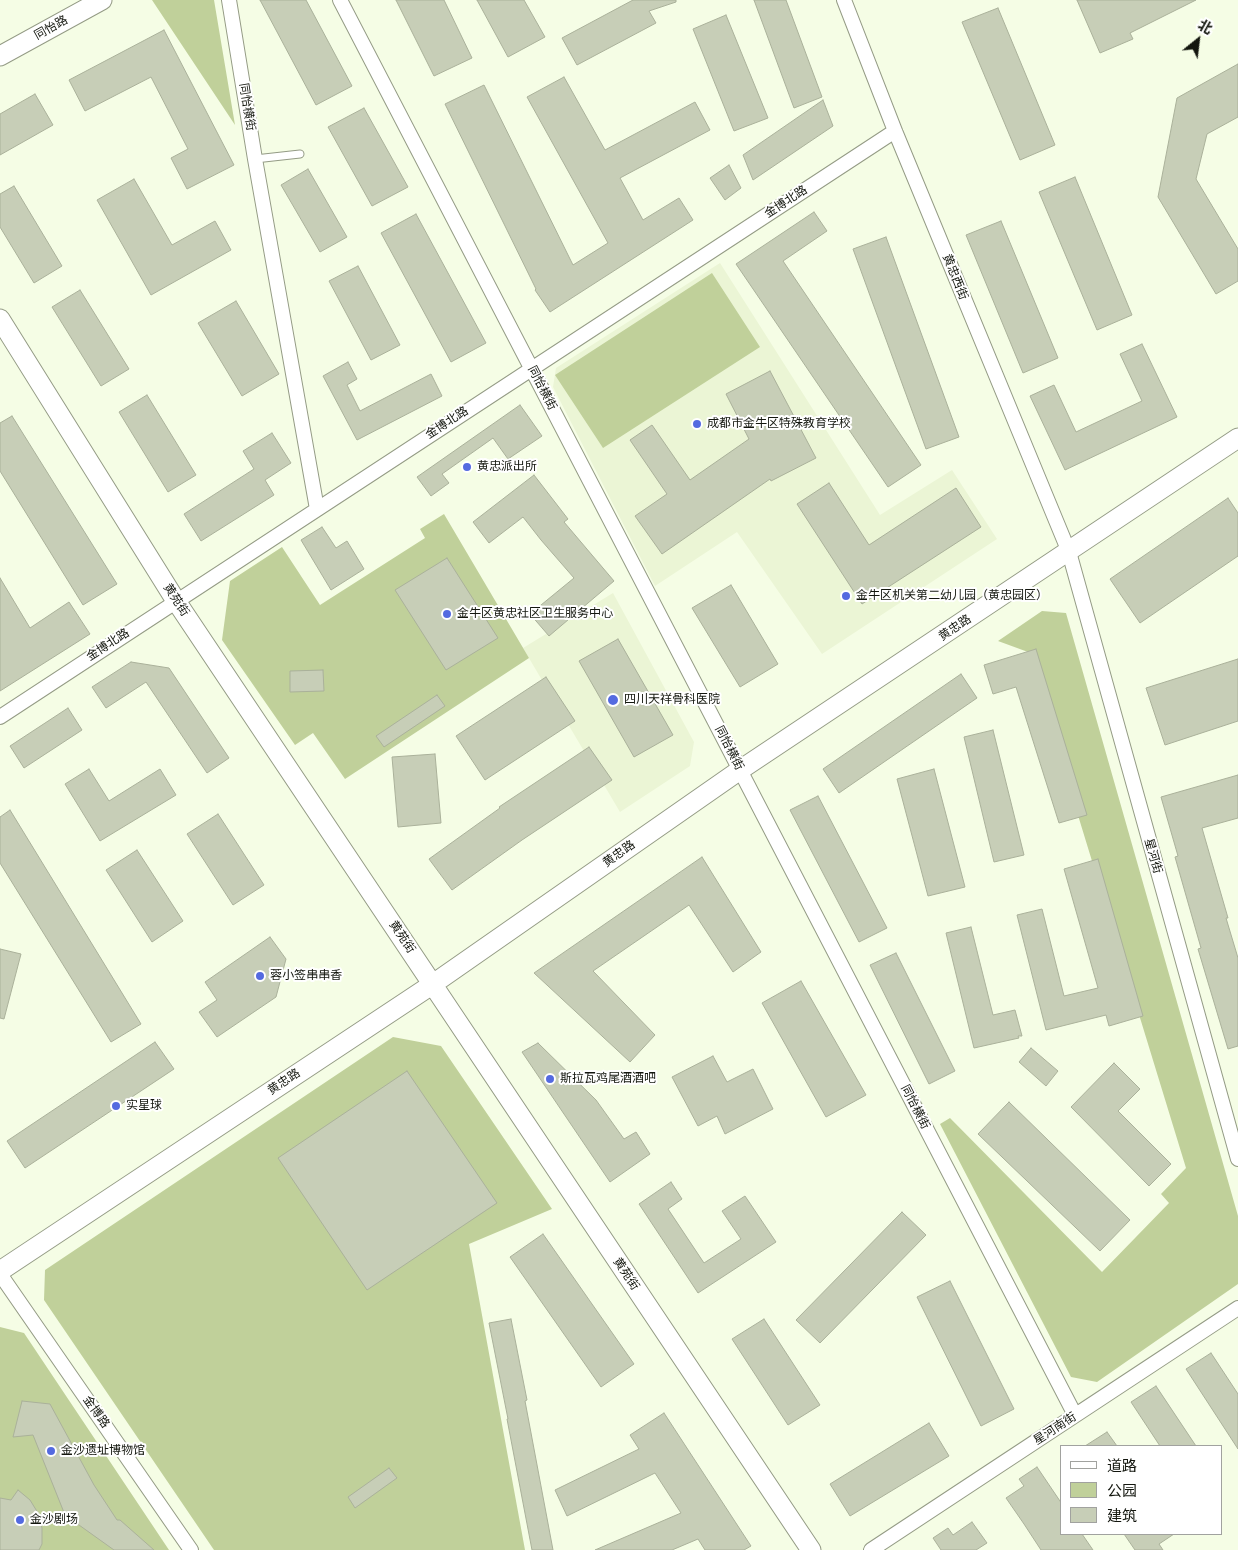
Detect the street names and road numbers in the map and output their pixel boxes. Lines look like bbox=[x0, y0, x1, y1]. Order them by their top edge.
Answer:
street label: 同怡路 bbox=[32, 13, 70, 43]
street label: 同怡横街 bbox=[236, 82, 258, 132]
street label: 金博北路 bbox=[762, 183, 810, 221]
street label: 黄忠西街 bbox=[939, 252, 971, 302]
street label: 同怡横街 bbox=[525, 363, 559, 413]
street label: 金博北路 bbox=[423, 404, 471, 442]
street label: 黄苑街 bbox=[160, 581, 192, 619]
street label: 黄忠路 bbox=[936, 612, 974, 644]
street label: 金博北路 bbox=[84, 626, 132, 664]
street label: 同怡横街 bbox=[712, 723, 746, 773]
street label: 星河街 bbox=[1141, 837, 1165, 875]
street label: 黄忠路 bbox=[600, 838, 638, 870]
street label: 黄苑街 bbox=[386, 918, 418, 956]
street label: 黄忠路 bbox=[265, 1066, 303, 1098]
street label: 同怡横街 bbox=[898, 1082, 932, 1132]
street label: 黄苑街 bbox=[610, 1255, 642, 1293]
street label: 金博路 bbox=[80, 1393, 112, 1431]
street label: 星河南街 bbox=[1031, 1410, 1079, 1448]

